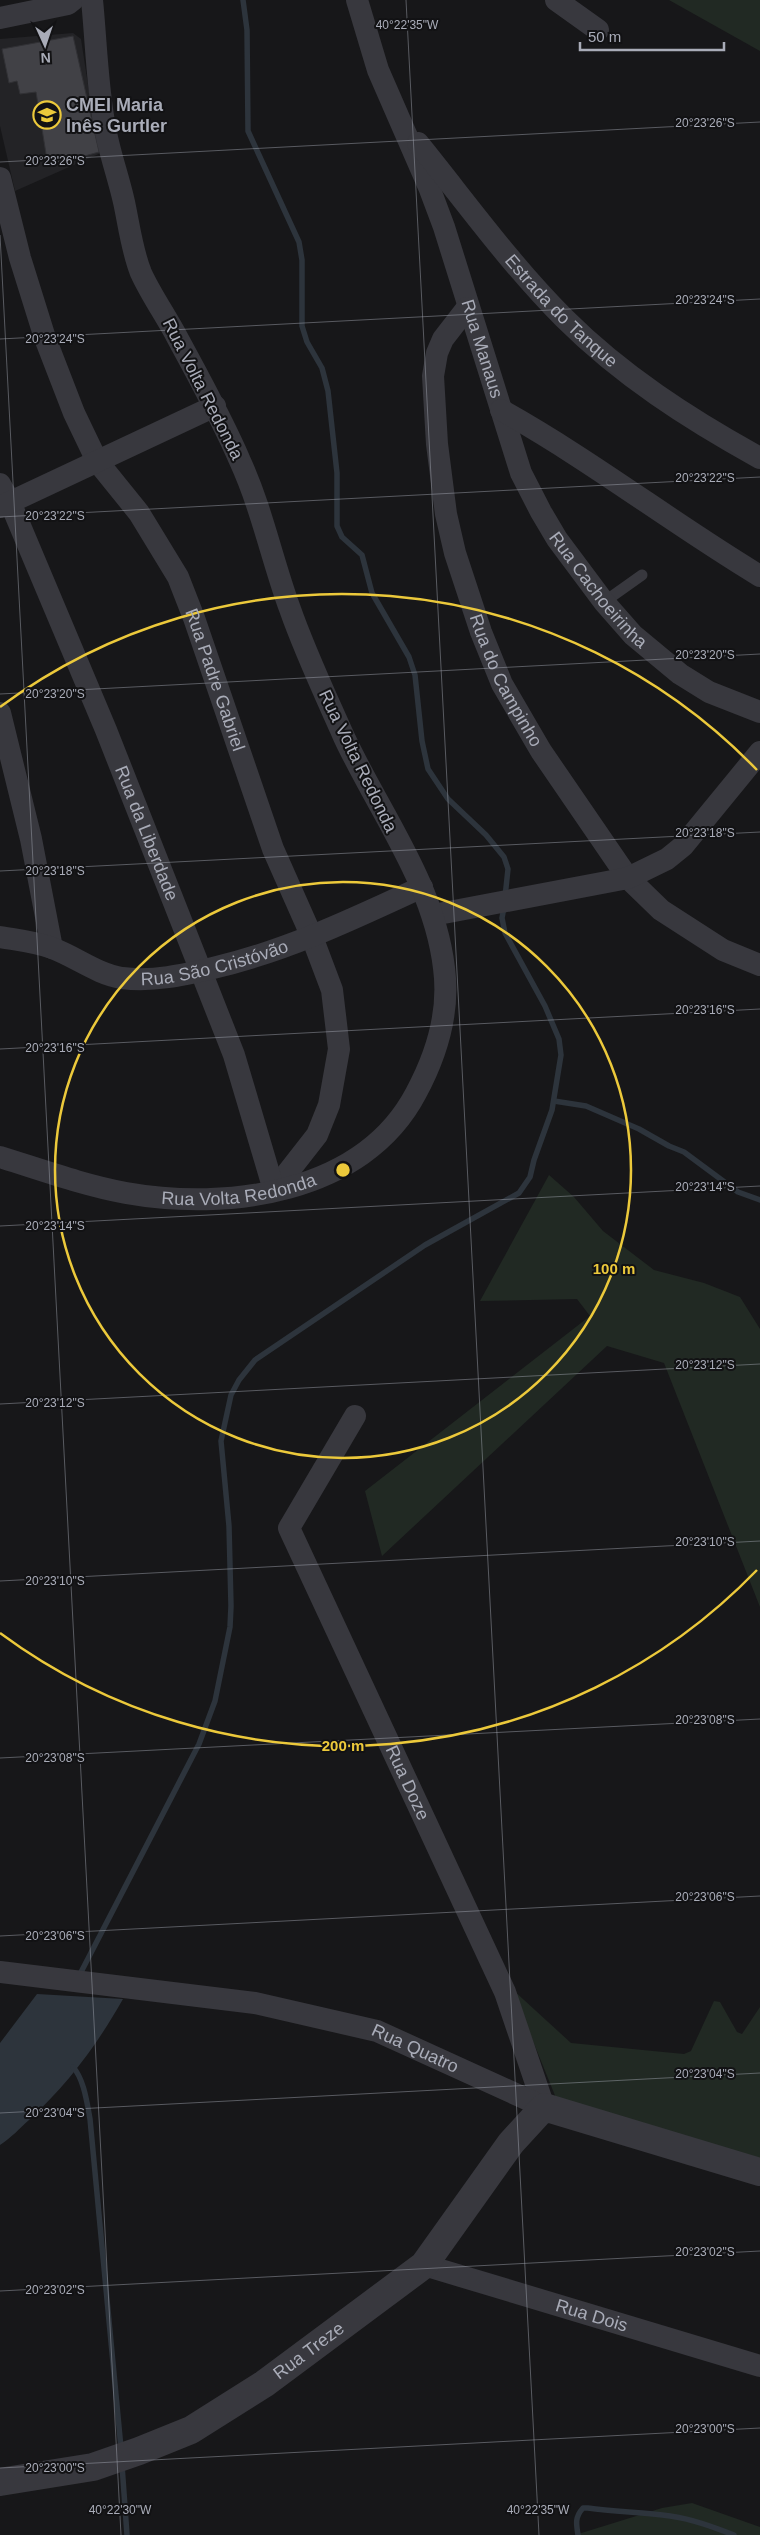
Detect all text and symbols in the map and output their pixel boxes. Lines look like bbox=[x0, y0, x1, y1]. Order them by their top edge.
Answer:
text: 40°22'35"W bbox=[376, 18, 439, 32]
north arrow bbox=[20, 20, 70, 70]
scale bar bbox=[580, 20, 724, 52]
text: 50 m bbox=[588, 28, 621, 45]
text: N bbox=[40, 50, 51, 66]
place label: CMEI Maria Inês Gurtler bbox=[66, 95, 167, 136]
school or university icon: CMEI Maria Inês Gurtler bbox=[32, 100, 62, 130]
text: 20°23'26"S bbox=[675, 116, 735, 130]
text: 20°23'26"S bbox=[25, 154, 85, 168]
street label: Estrada do Tanque bbox=[501, 250, 621, 371]
text: 20°23'24"S bbox=[675, 293, 735, 307]
street label: Rua Manaus bbox=[457, 297, 507, 400]
street label: Rua Volta Redonda bbox=[159, 315, 248, 464]
text: 20°23'24"S bbox=[25, 332, 85, 346]
text: 20°23'22"S bbox=[675, 471, 735, 485]
text: 20°23'22"S bbox=[25, 509, 85, 523]
street label: Rua Cachoeirinha bbox=[545, 528, 652, 653]
street label: Rua Padre Gabriel bbox=[181, 606, 249, 754]
street label: Rua do Campinho bbox=[466, 612, 546, 750]
text: 20°23'20"S bbox=[675, 648, 735, 662]
street label: Rua Volta Redonda bbox=[315, 686, 402, 836]
text: 20°23'20"S bbox=[25, 687, 85, 701]
street label: Rua da Liberdade bbox=[111, 763, 182, 904]
text: 20°23'18"S bbox=[675, 826, 735, 840]
text: 20°23'18"S bbox=[25, 864, 85, 878]
street label: Rua São Cristóvão bbox=[140, 936, 291, 989]
text: 20°23'16"S bbox=[675, 1003, 735, 1017]
text: 20°23'16"S bbox=[25, 1041, 85, 1055]
centre of rings bbox=[334, 1161, 352, 1179]
street label: Rua Volta Redonda bbox=[161, 1169, 320, 1209]
text: 20°23'14"S bbox=[675, 1180, 735, 1194]
text: 20°23'14"S bbox=[25, 1219, 85, 1233]
text: 100 m bbox=[593, 1260, 635, 1277]
text: 20°23'12"S bbox=[675, 1358, 735, 1372]
text: 20°23'12"S bbox=[25, 1396, 85, 1410]
text: 20°23'10"S bbox=[675, 1535, 735, 1549]
text: 20°23'10"S bbox=[25, 1574, 85, 1588]
text: 20°23'08"S bbox=[675, 1713, 735, 1727]
text: 200 m bbox=[322, 1737, 364, 1754]
street label: Rua Doze bbox=[382, 1742, 434, 1823]
text: 20°23'08"S bbox=[25, 1751, 85, 1765]
text: 20°23'06"S bbox=[675, 1890, 735, 1904]
text: 20°23'06"S bbox=[25, 1929, 85, 1943]
street label: Rua Quatro bbox=[369, 2020, 462, 2077]
text: 20°23'04"S bbox=[675, 2067, 735, 2081]
text: 20°23'04"S bbox=[25, 2106, 85, 2120]
text: 20°23'02"S bbox=[675, 2245, 735, 2259]
text: 20°23'02"S bbox=[25, 2283, 85, 2297]
street label: Rua Dois bbox=[553, 2295, 630, 2336]
street label: Rua Treze bbox=[269, 2318, 348, 2384]
text: 20°23'00"S bbox=[675, 2422, 735, 2436]
text: 20°23'00"S bbox=[25, 2461, 85, 2475]
text: 40°22'30"W bbox=[89, 2503, 152, 2517]
text: 40°22'35"W bbox=[507, 2503, 570, 2517]

